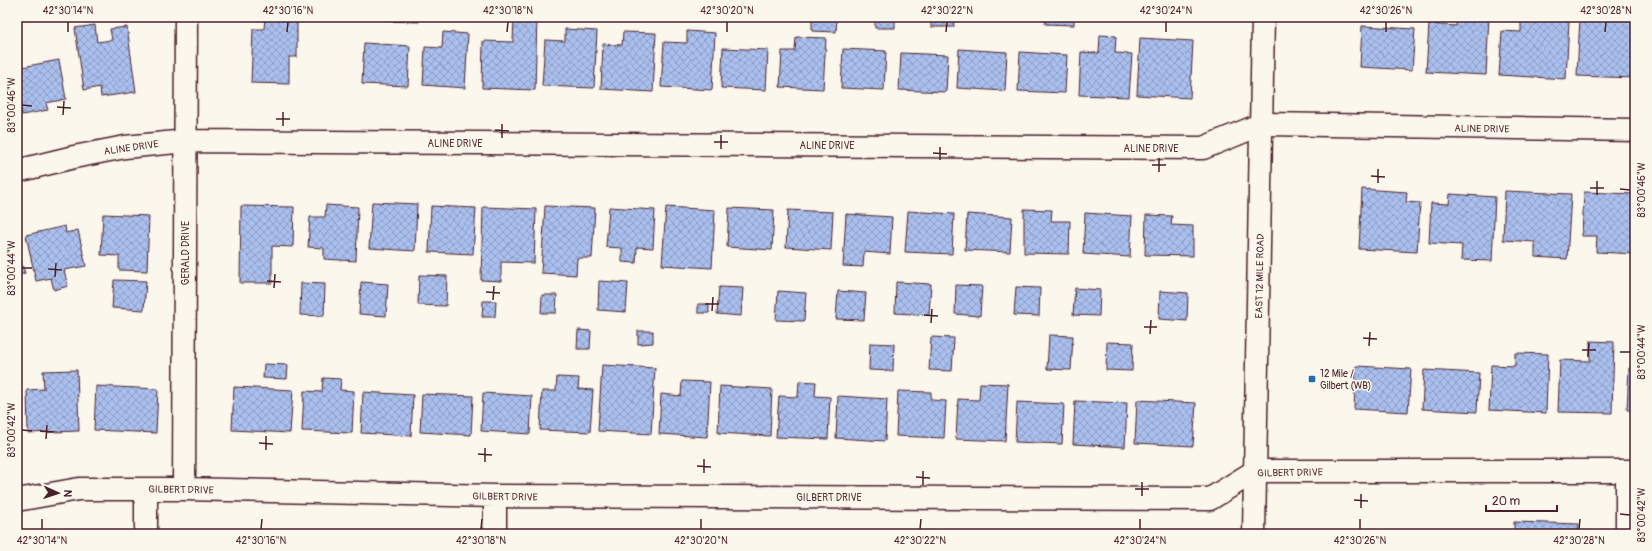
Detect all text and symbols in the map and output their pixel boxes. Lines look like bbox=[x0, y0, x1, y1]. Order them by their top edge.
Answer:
text: 42°30'14"N bbox=[43, 5, 94, 17]
text: 42°30'16"N bbox=[263, 5, 314, 17]
text: 42°30'18"N bbox=[483, 5, 533, 17]
text: 42°30'20"N bbox=[700, 5, 754, 17]
text: 42°30'22"N bbox=[921, 5, 973, 17]
text: 42°30'24"N bbox=[1140, 5, 1192, 17]
text: 42°30'26"N bbox=[1360, 5, 1412, 17]
text: 42°30'28"N bbox=[1580, 5, 1632, 17]
text: 83°00'46"W bbox=[6, 77, 18, 132]
street label: ALINE DRIVE bbox=[1454, 123, 1510, 135]
street label: ALINE DRIVE bbox=[103, 138, 159, 158]
street label: ALINE DRIVE bbox=[427, 138, 483, 150]
street label: ALINE DRIVE bbox=[799, 140, 855, 152]
street label: ALINE DRIVE bbox=[1123, 143, 1179, 155]
text: 83°00'46"W bbox=[1636, 162, 1648, 217]
street label: GERALD DRIVE bbox=[180, 221, 192, 285]
street label: EAST 12 MILE ROAD bbox=[1253, 233, 1267, 319]
text: 83°00'44"W bbox=[6, 240, 18, 295]
text: 83°00'44"W bbox=[1636, 324, 1648, 379]
place label: 12 Mile / Gilbert (WB) bbox=[1320, 368, 1371, 392]
marker: 12 Mile / Gilbert (WB) bbox=[1307, 374, 1317, 384]
text: 83°00'42"W bbox=[6, 402, 18, 457]
street label: GILBERT DRIVE bbox=[1257, 466, 1323, 480]
north arrow bbox=[38, 473, 78, 513]
street label: GILBERT DRIVE bbox=[148, 483, 214, 497]
scale bar bbox=[1486, 487, 1557, 513]
text: 83°00'42"W bbox=[1636, 487, 1648, 542]
text: N bbox=[61, 489, 74, 498]
street label: GILBERT DRIVE bbox=[472, 490, 538, 504]
street label: GILBERT DRIVE bbox=[796, 492, 862, 504]
text: 20 m bbox=[1492, 494, 1521, 509]
text: 42°30'14"N bbox=[17, 535, 68, 547]
text: 42°30'16"N bbox=[236, 535, 287, 547]
text: 42°30'18"N bbox=[456, 535, 506, 547]
text: 42°30'20"N bbox=[674, 535, 728, 547]
text: 42°30'22"N bbox=[894, 535, 946, 547]
text: 42°30'24"N bbox=[1114, 535, 1166, 547]
text: 42°30'26"N bbox=[1334, 535, 1386, 547]
text: 42°30'28"N bbox=[1553, 535, 1605, 547]

